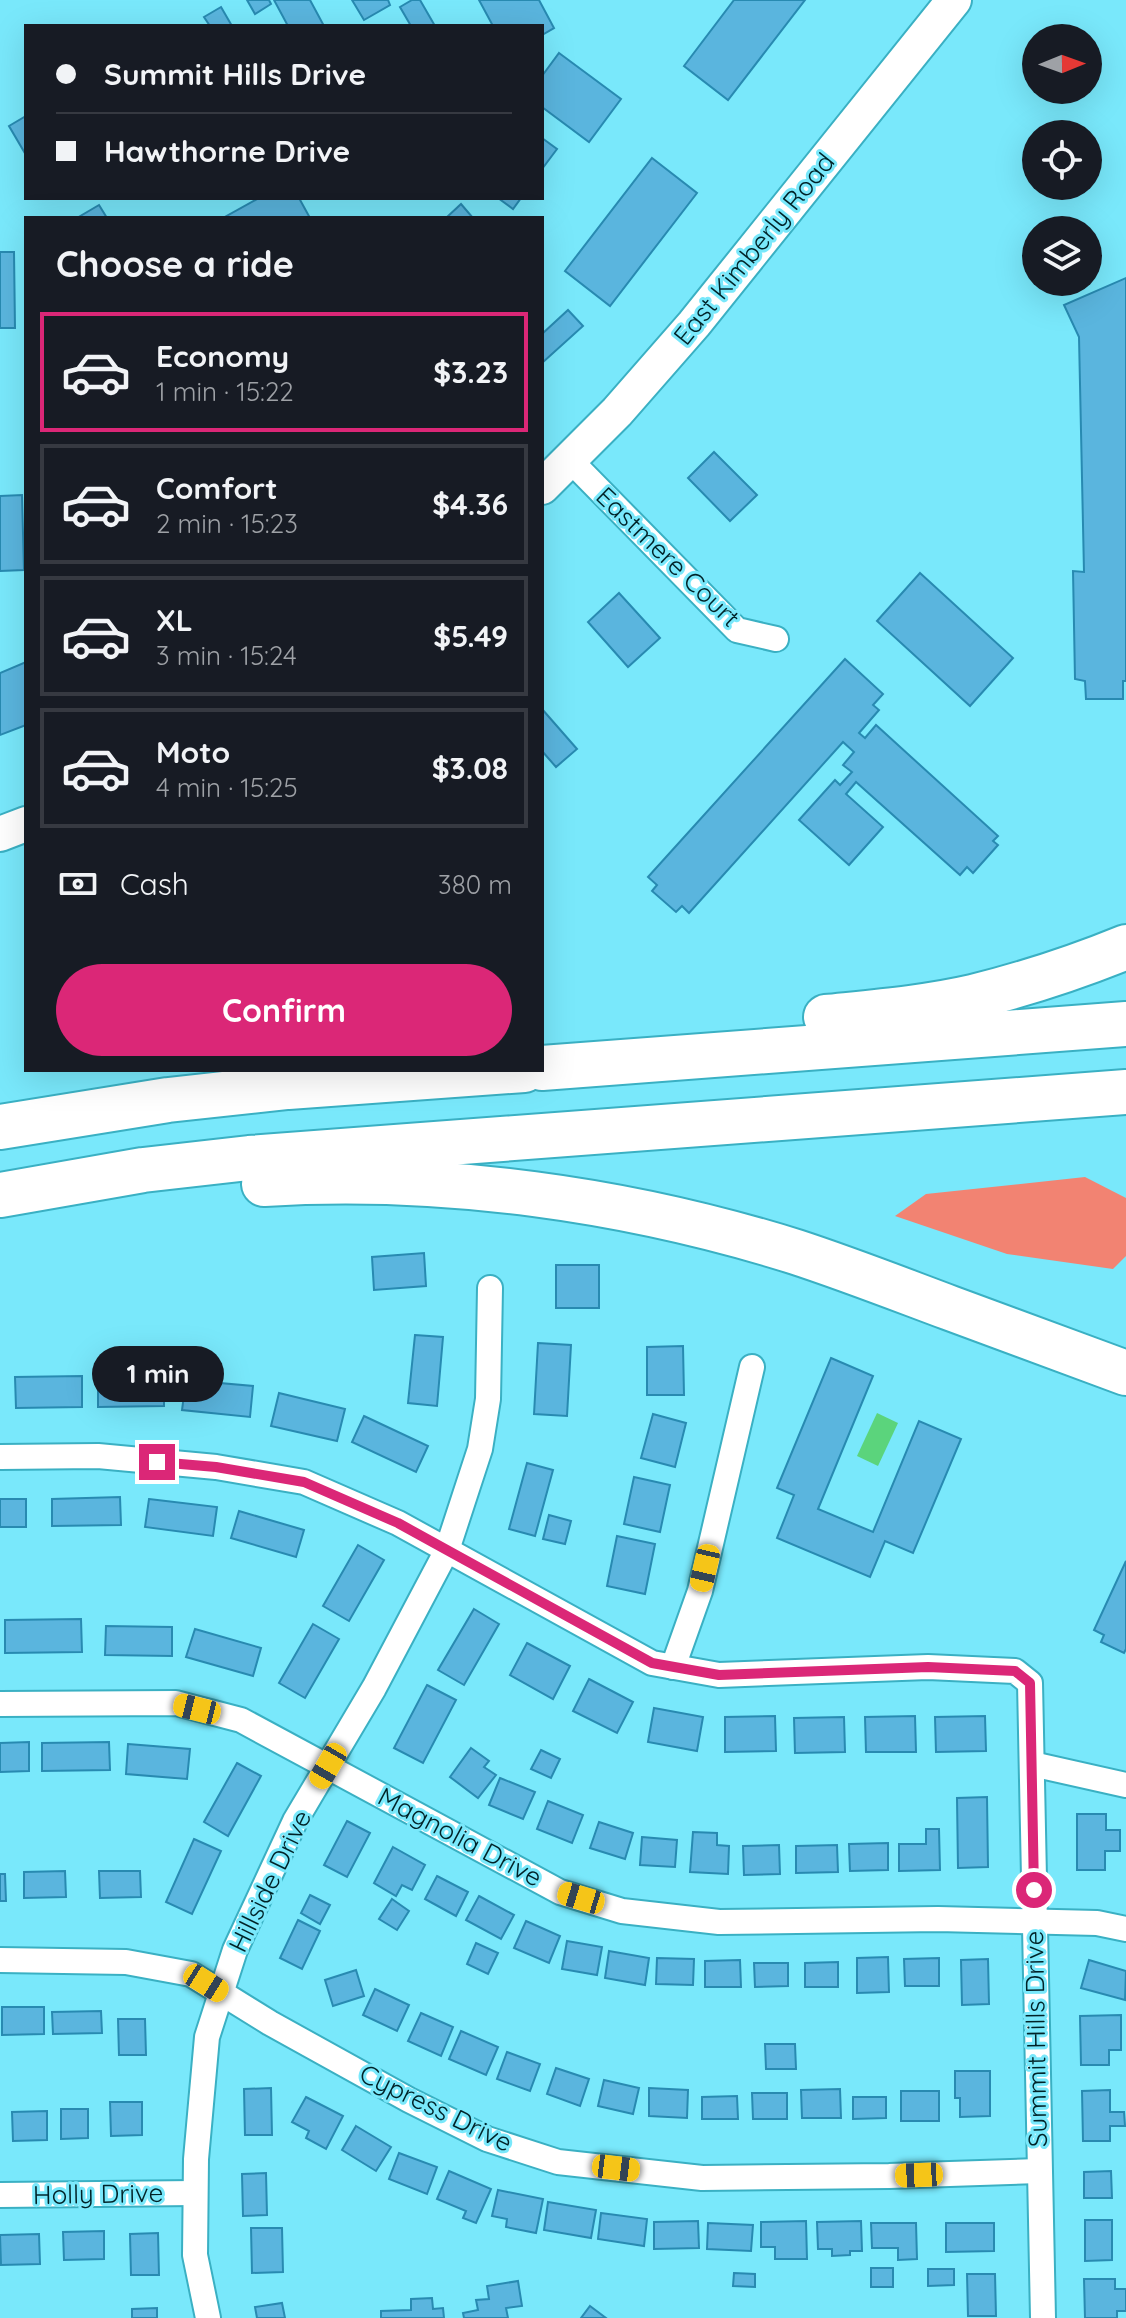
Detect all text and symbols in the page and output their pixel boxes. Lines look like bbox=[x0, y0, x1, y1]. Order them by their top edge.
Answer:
north arrow bbox=[1022, 24, 1102, 104]
map controls bbox=[1022, 24, 1102, 296]
text: Summit Hills Drive bbox=[104, 55, 366, 93]
button: locate bbox=[1022, 120, 1102, 200]
text: Hawthorne Drive bbox=[104, 132, 350, 170]
street label: East Kimberly Road bbox=[666, 146, 841, 352]
button: layers bbox=[1022, 216, 1102, 296]
text: Choose a ride bbox=[56, 241, 294, 286]
icon: car bbox=[60, 336, 132, 408]
text: Economy bbox=[156, 337, 289, 375]
text: $3.23 bbox=[433, 353, 508, 391]
text: 1 min · 15:22 bbox=[156, 375, 294, 408]
icon: car bbox=[60, 468, 132, 540]
text: Comfort bbox=[156, 469, 277, 507]
street label: Eastmere Court bbox=[589, 480, 747, 634]
text: $4.36 bbox=[432, 485, 508, 523]
text: 2 min · 15:23 bbox=[156, 507, 298, 540]
icon: car bbox=[60, 600, 132, 672]
text: XL bbox=[156, 601, 193, 639]
text: $5.49 bbox=[433, 617, 508, 655]
text: 3 min · 15:24 bbox=[156, 639, 297, 672]
icon: car bbox=[60, 732, 132, 804]
text: Moto bbox=[156, 733, 230, 771]
text: $3.08 bbox=[432, 749, 508, 787]
text: 4 min · 15:25 bbox=[156, 771, 298, 804]
icon: cash bbox=[56, 862, 100, 906]
text: Cash bbox=[120, 865, 189, 903]
text: 380 m bbox=[438, 868, 512, 901]
button: Confirm bbox=[56, 964, 512, 1056]
callout: 1 min bbox=[91, 1346, 223, 1402]
text: 1 min bbox=[127, 1357, 190, 1390]
route end bbox=[139, 1444, 175, 1480]
car bbox=[688, 1542, 722, 1594]
car bbox=[171, 1692, 223, 1726]
car bbox=[306, 1739, 350, 1793]
street label: Magnolia Drive bbox=[372, 1779, 548, 1894]
street label: Hillside Drive bbox=[221, 1804, 318, 1957]
route start bbox=[1016, 1872, 1052, 1908]
car bbox=[555, 1880, 607, 1916]
street label: Summit Hills Drive bbox=[1017, 1931, 1054, 2147]
car bbox=[179, 1960, 233, 2006]
street label: Cypress Drive bbox=[355, 2056, 518, 2159]
car bbox=[591, 2153, 641, 2183]
car bbox=[895, 2162, 943, 2188]
street label: Holly Drive bbox=[32, 2176, 163, 2211]

